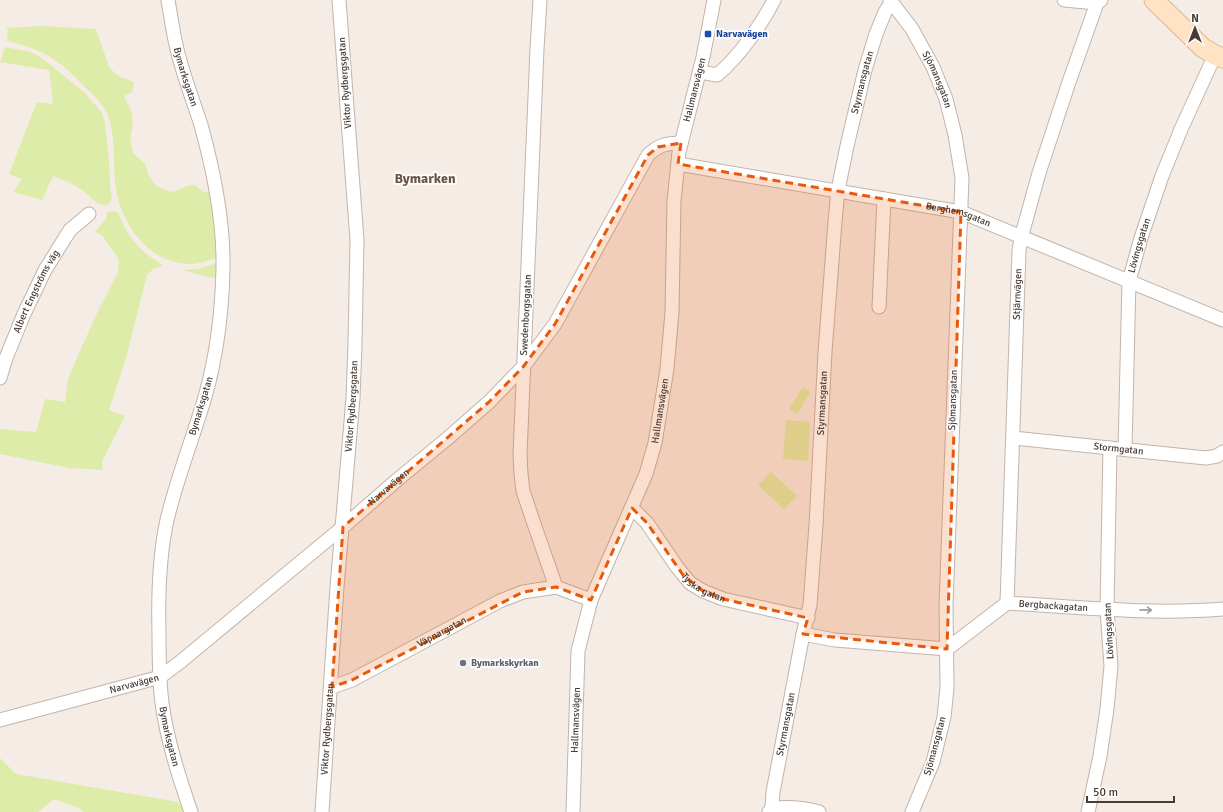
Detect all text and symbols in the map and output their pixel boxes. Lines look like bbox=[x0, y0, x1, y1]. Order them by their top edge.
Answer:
north arrow bbox=[1175, 8, 1215, 48]
text: N bbox=[1191, 12, 1199, 25]
place label: Narvavägen bbox=[716, 28, 768, 40]
marker: Narvavägen bbox=[703, 29, 713, 39]
street label: Viktor Rydbergsgatan bbox=[336, 37, 354, 129]
street label: Bymarksgatan bbox=[171, 46, 200, 108]
street label: Styrmansgatan bbox=[849, 49, 876, 115]
street label: Sjömansgatan bbox=[919, 49, 954, 109]
street label: Hallmansvägen bbox=[681, 56, 709, 123]
district label: Bymarken bbox=[394, 170, 456, 187]
street label: Berghemsgatan bbox=[925, 200, 992, 230]
street label: Lövingsgatan bbox=[1126, 217, 1153, 274]
street label: Albert Engströms väg bbox=[11, 248, 62, 335]
street label: Stjärnvägen bbox=[1011, 268, 1024, 320]
street label: Swedenborgsgatan bbox=[518, 274, 534, 356]
street label: Viktor Rydbergsgatan bbox=[342, 360, 360, 452]
street label: Sjömansgatan bbox=[946, 369, 960, 431]
street label: Styrmansgatan bbox=[815, 370, 830, 436]
street label: Bymarksgatan bbox=[186, 375, 216, 437]
street label: Hallmansvägen bbox=[649, 377, 671, 444]
street label: Stormgatan bbox=[1093, 440, 1144, 457]
street label: Narvavägen bbox=[366, 466, 412, 508]
street label: Tyska gatan bbox=[678, 571, 727, 605]
street label: Bergbackagatan bbox=[1018, 598, 1088, 614]
street label: Lövingsgatan bbox=[1102, 602, 1116, 660]
one-way arrow bbox=[1139, 606, 1152, 614]
street label: Väpnargatan bbox=[415, 614, 469, 650]
place label: Bymarkskyrkan bbox=[471, 657, 539, 669]
marker: Bymarkskyrkan bbox=[458, 658, 468, 668]
street label: Narvavägen bbox=[108, 672, 160, 696]
street label: Viktor Rydbergsgatan bbox=[318, 683, 337, 775]
street label: Hallmansvägen bbox=[569, 687, 583, 753]
street label: Styrmansgatan bbox=[774, 691, 798, 757]
street label: Bymarksgatan bbox=[157, 706, 182, 768]
street label: Sjömansgatan bbox=[921, 715, 949, 777]
scale bar bbox=[1087, 778, 1174, 804]
text: 50 m bbox=[1093, 785, 1118, 800]

